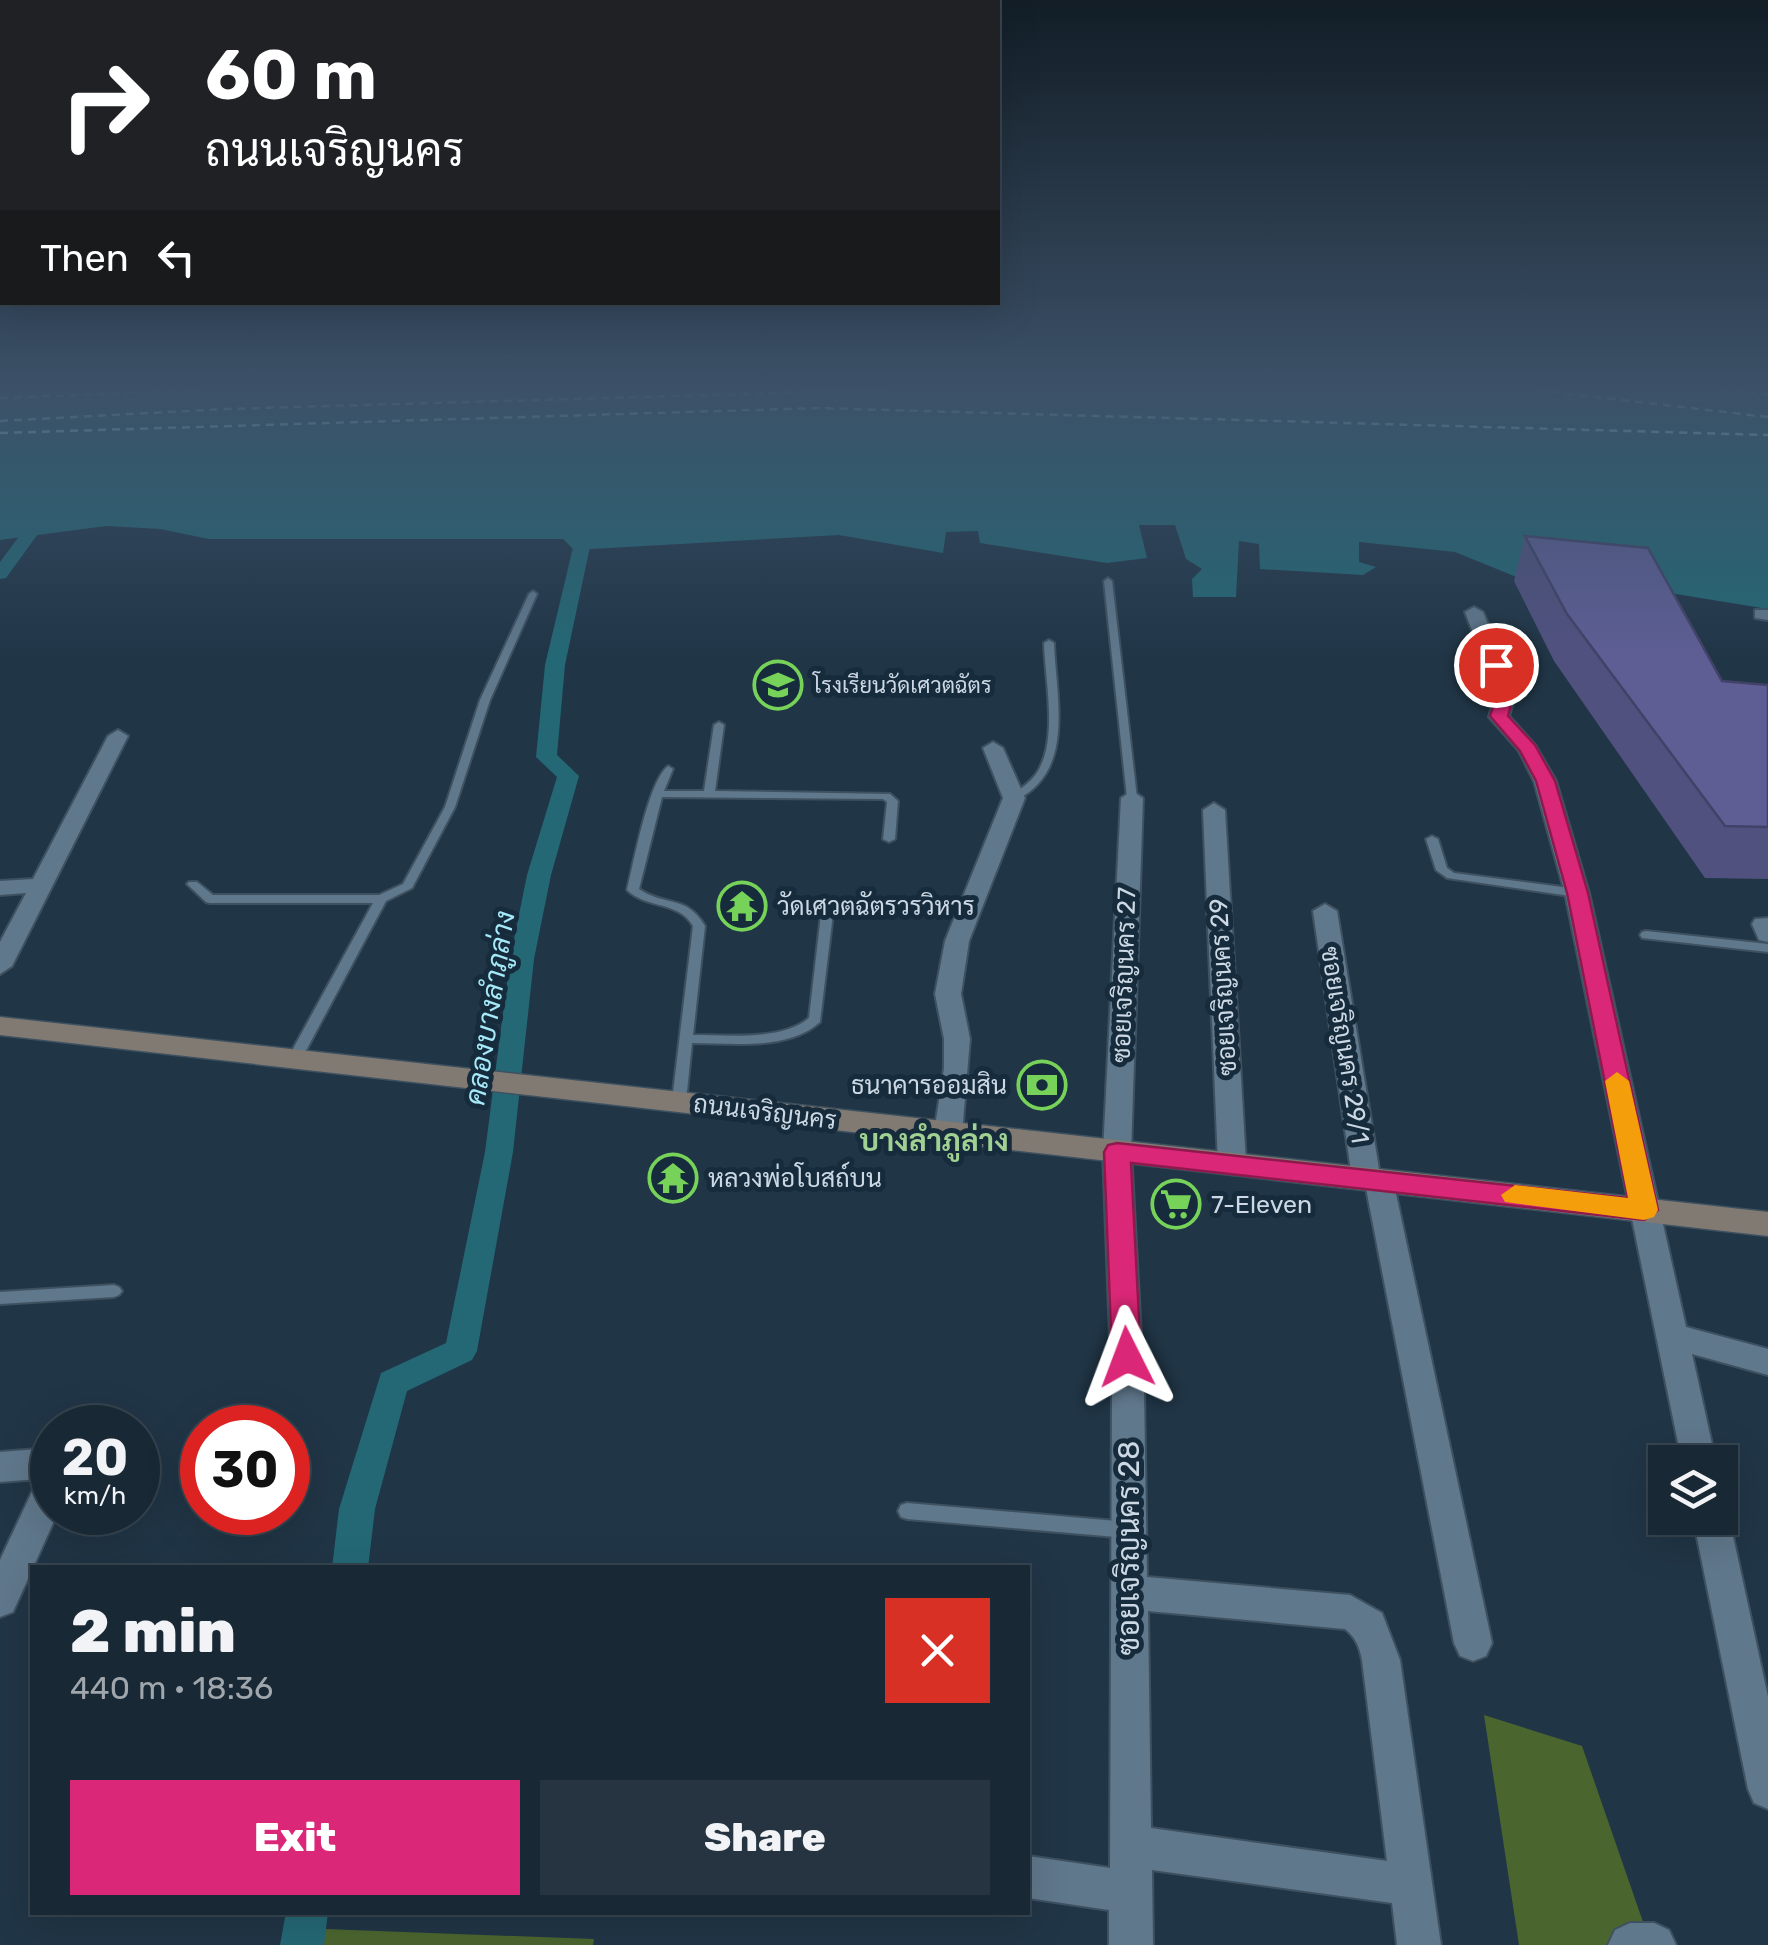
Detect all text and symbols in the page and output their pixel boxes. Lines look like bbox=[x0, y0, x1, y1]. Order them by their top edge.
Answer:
text: 60 m bbox=[205, 34, 377, 117]
icon: right bbox=[40, 40, 170, 170]
text: ถนนเจริญนคร bbox=[205, 124, 464, 177]
icon: left bbox=[149, 230, 204, 285]
text: Then bbox=[40, 235, 129, 281]
pin bbox=[1454, 623, 1539, 708]
icon: arrive bbox=[1469, 638, 1524, 693]
school or university icon: โรงเรียนวัดเศวตฉัตร bbox=[752, 659, 804, 711]
place label: โรงเรียนวัดเศวตฉัตร bbox=[812, 671, 992, 699]
temple icon: วัดเศวตฉัตรวรวิหาร bbox=[716, 880, 768, 932]
street label: ซอยเจริญนคร 27 bbox=[1105, 887, 1143, 1063]
place label: วัดเศวตฉัตรวรวิหาร bbox=[777, 890, 975, 921]
street label: ซอยเจริญนคร 29 bbox=[1203, 898, 1243, 1076]
water label: คลองบางลำภูล่าง bbox=[457, 908, 525, 1108]
street label: ซอยเจริญนคร 29/1 bbox=[1314, 944, 1376, 1146]
bank icon: ธนาคารออมสิน bbox=[1016, 1059, 1068, 1111]
place label: ธนาคารออมสิน bbox=[851, 1070, 1007, 1100]
street label: ถนนเจริญนคร bbox=[692, 1088, 838, 1136]
district label: บางลำภูล่าง bbox=[859, 1123, 1009, 1162]
temple icon: หลวงพ่อโบสถ์บน bbox=[647, 1152, 699, 1204]
place label: หลวงพ่อโบสถ์บน bbox=[708, 1161, 882, 1193]
supermarket icon: 7-Eleven bbox=[1150, 1178, 1202, 1230]
place label: 7-Eleven bbox=[1211, 1190, 1312, 1219]
position arrow bbox=[1075, 1305, 1179, 1409]
speed limit sign: 30 bbox=[180, 1405, 310, 1535]
text: 20 bbox=[62, 1428, 128, 1488]
street label: ซอยเจริญนคร 28 bbox=[1111, 1441, 1147, 1655]
map controls bbox=[1648, 1445, 1738, 1535]
button: layers bbox=[1648, 1445, 1738, 1535]
text: km/h bbox=[64, 1481, 126, 1510]
text: 2 min bbox=[70, 1596, 236, 1667]
button: close bbox=[885, 1598, 990, 1703]
text: 440 m · 18:36 bbox=[70, 1669, 273, 1707]
button: Exit bbox=[70, 1780, 520, 1895]
button: Share bbox=[540, 1780, 990, 1895]

